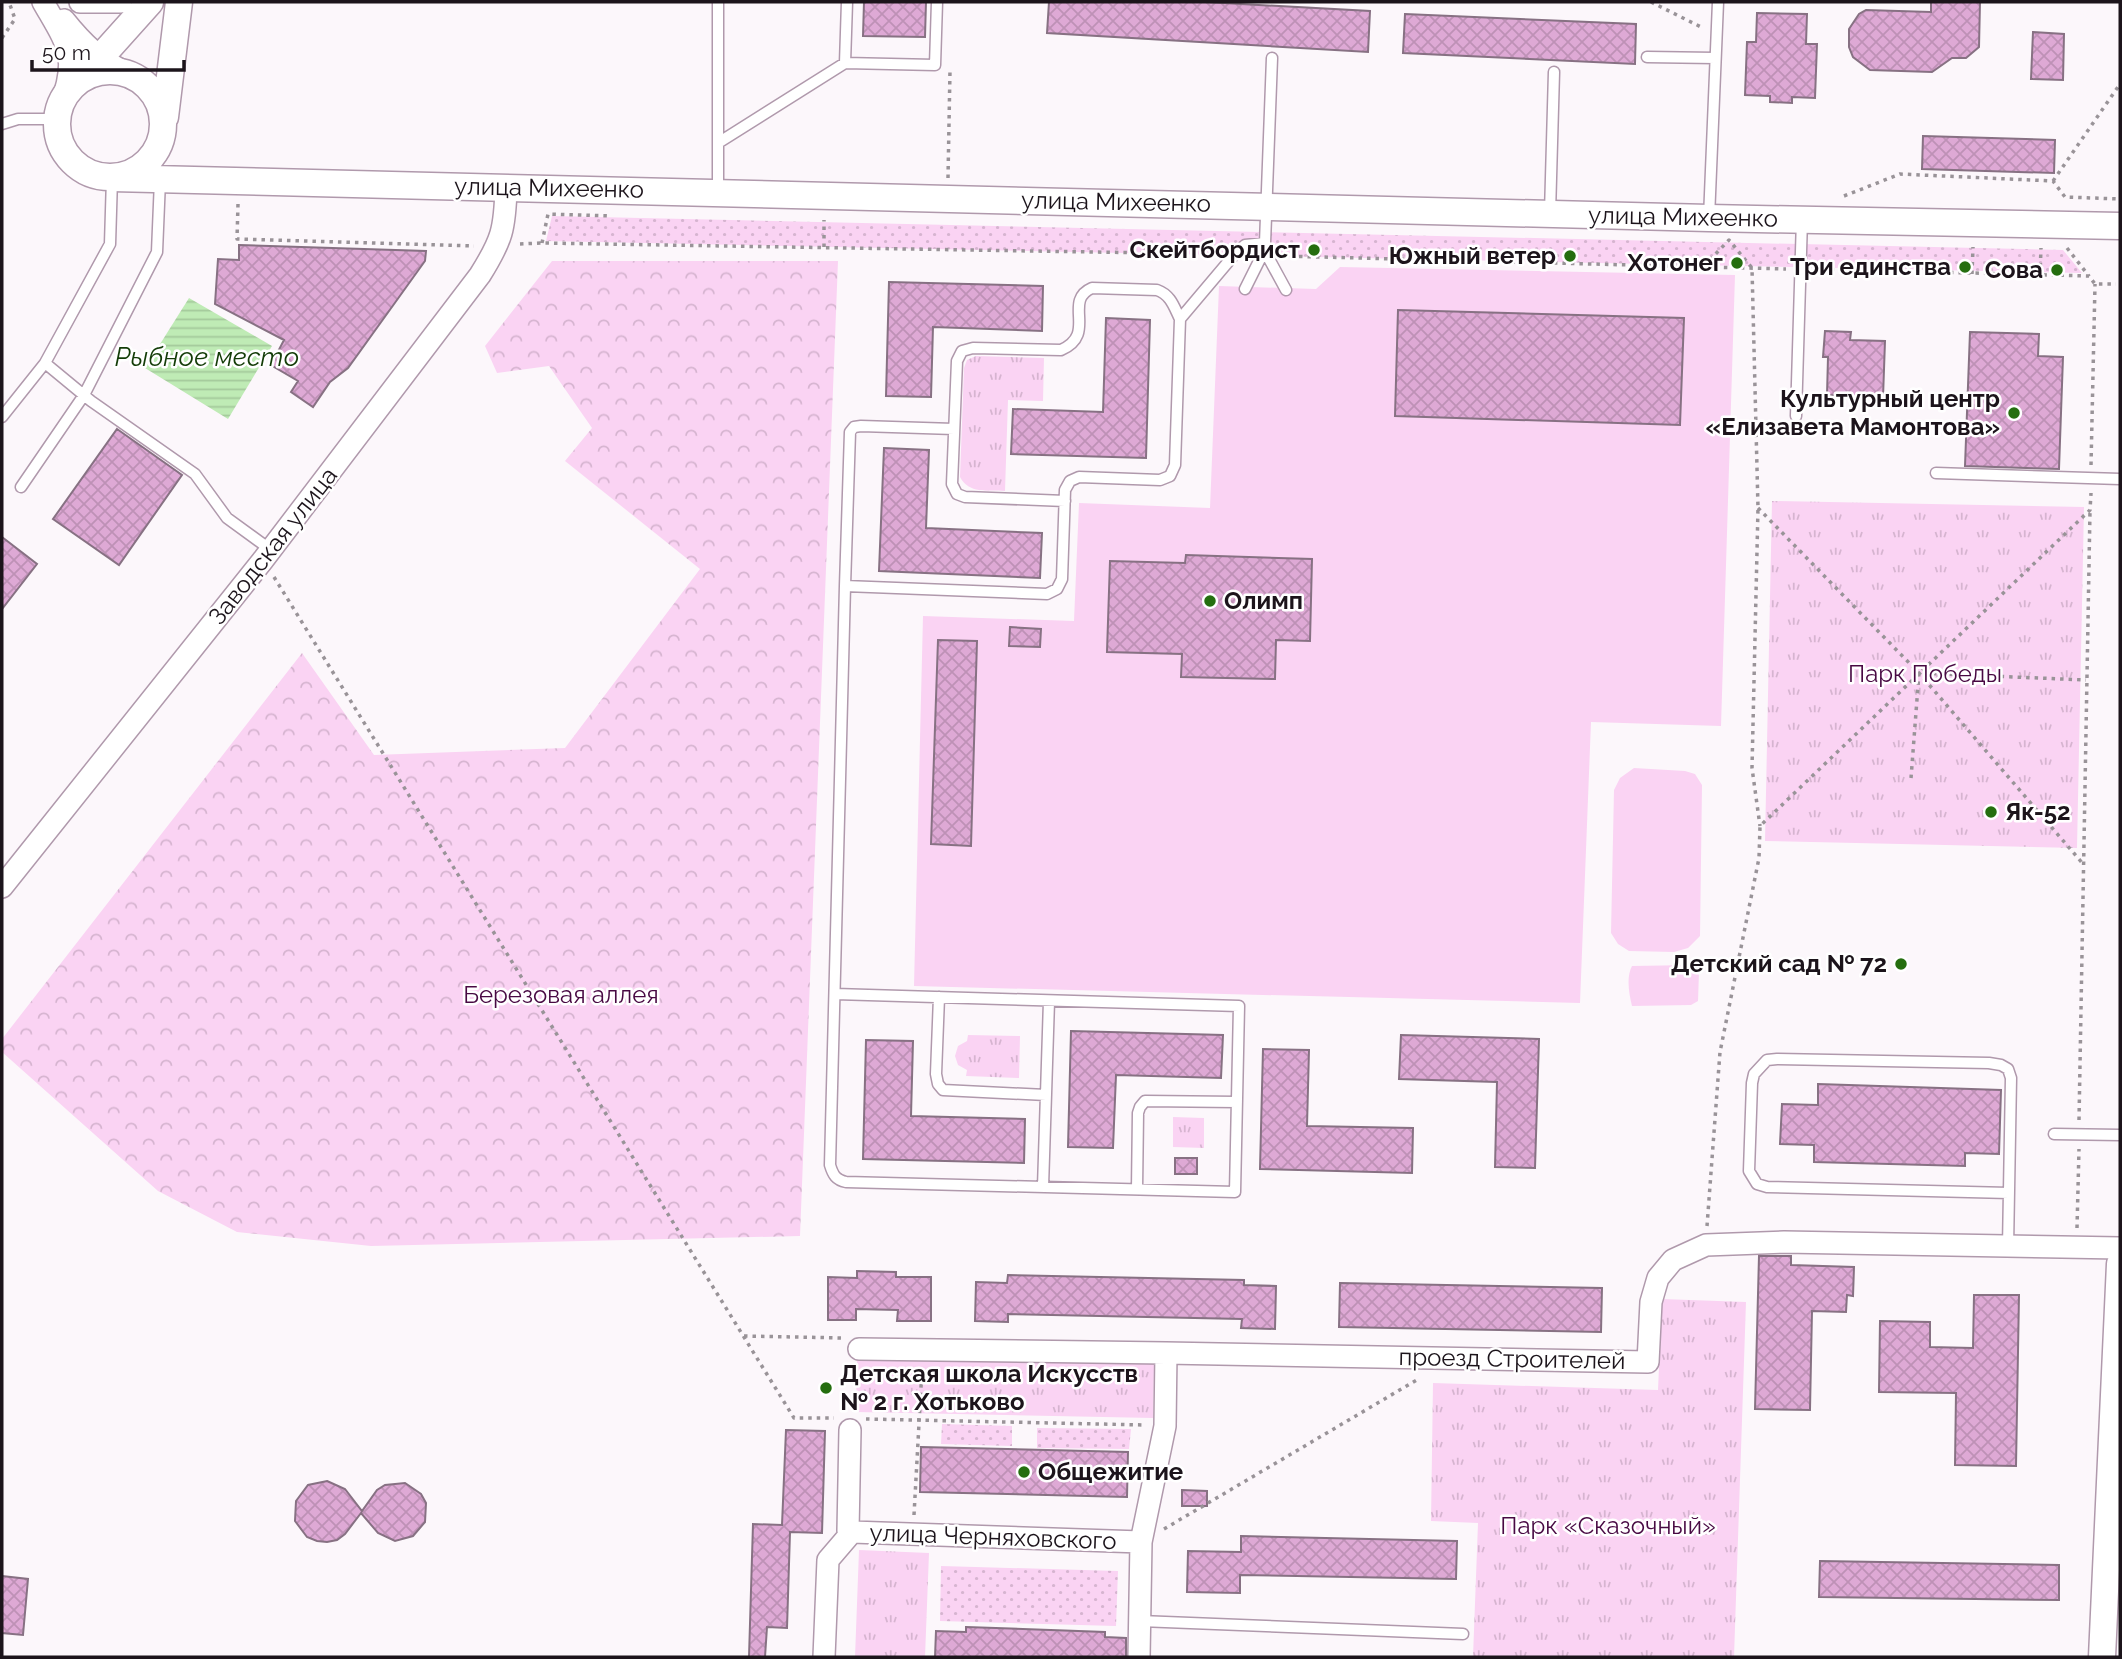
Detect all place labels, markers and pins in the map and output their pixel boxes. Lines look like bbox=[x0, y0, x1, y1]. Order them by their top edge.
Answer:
place label: Скейтбордист bbox=[1129, 235, 1300, 264]
place label: Южный ветер bbox=[1389, 241, 1556, 270]
marker: Скейтбордист bbox=[1306, 242, 1322, 258]
marker: Южный ветер bbox=[1562, 248, 1578, 264]
place label: Хотонег bbox=[1626, 248, 1723, 277]
place label: Три единства bbox=[1790, 252, 1951, 281]
marker: Хотонег bbox=[1729, 255, 1745, 271]
place label: Сова bbox=[1985, 255, 2043, 284]
marker: Три единства bbox=[1957, 259, 1973, 275]
marker: Сова bbox=[2049, 262, 2065, 278]
place label: Культурный центр «Елизавета Мамонтова» bbox=[1706, 384, 2000, 441]
marker: Культурный центр «Елизавета Мамонтова» bbox=[2006, 405, 2022, 421]
place label: Олимп bbox=[1224, 586, 1303, 615]
marker: Олимп bbox=[1202, 593, 1218, 609]
place label: Як-52 bbox=[2005, 797, 2071, 826]
marker: Як-52 bbox=[1983, 804, 1999, 820]
place label: Детский сад № 72 bbox=[1671, 949, 1887, 978]
marker: Детский сад № 72 bbox=[1893, 956, 1909, 972]
place label: Детская школа Искусств № 2 г. Хотьково bbox=[840, 1359, 1138, 1416]
marker: Детская школа Искусств № 2 г. Хотьково bbox=[818, 1380, 834, 1396]
place label: Общежитие bbox=[1038, 1457, 1183, 1486]
marker: Общежитие bbox=[1016, 1464, 1032, 1480]

